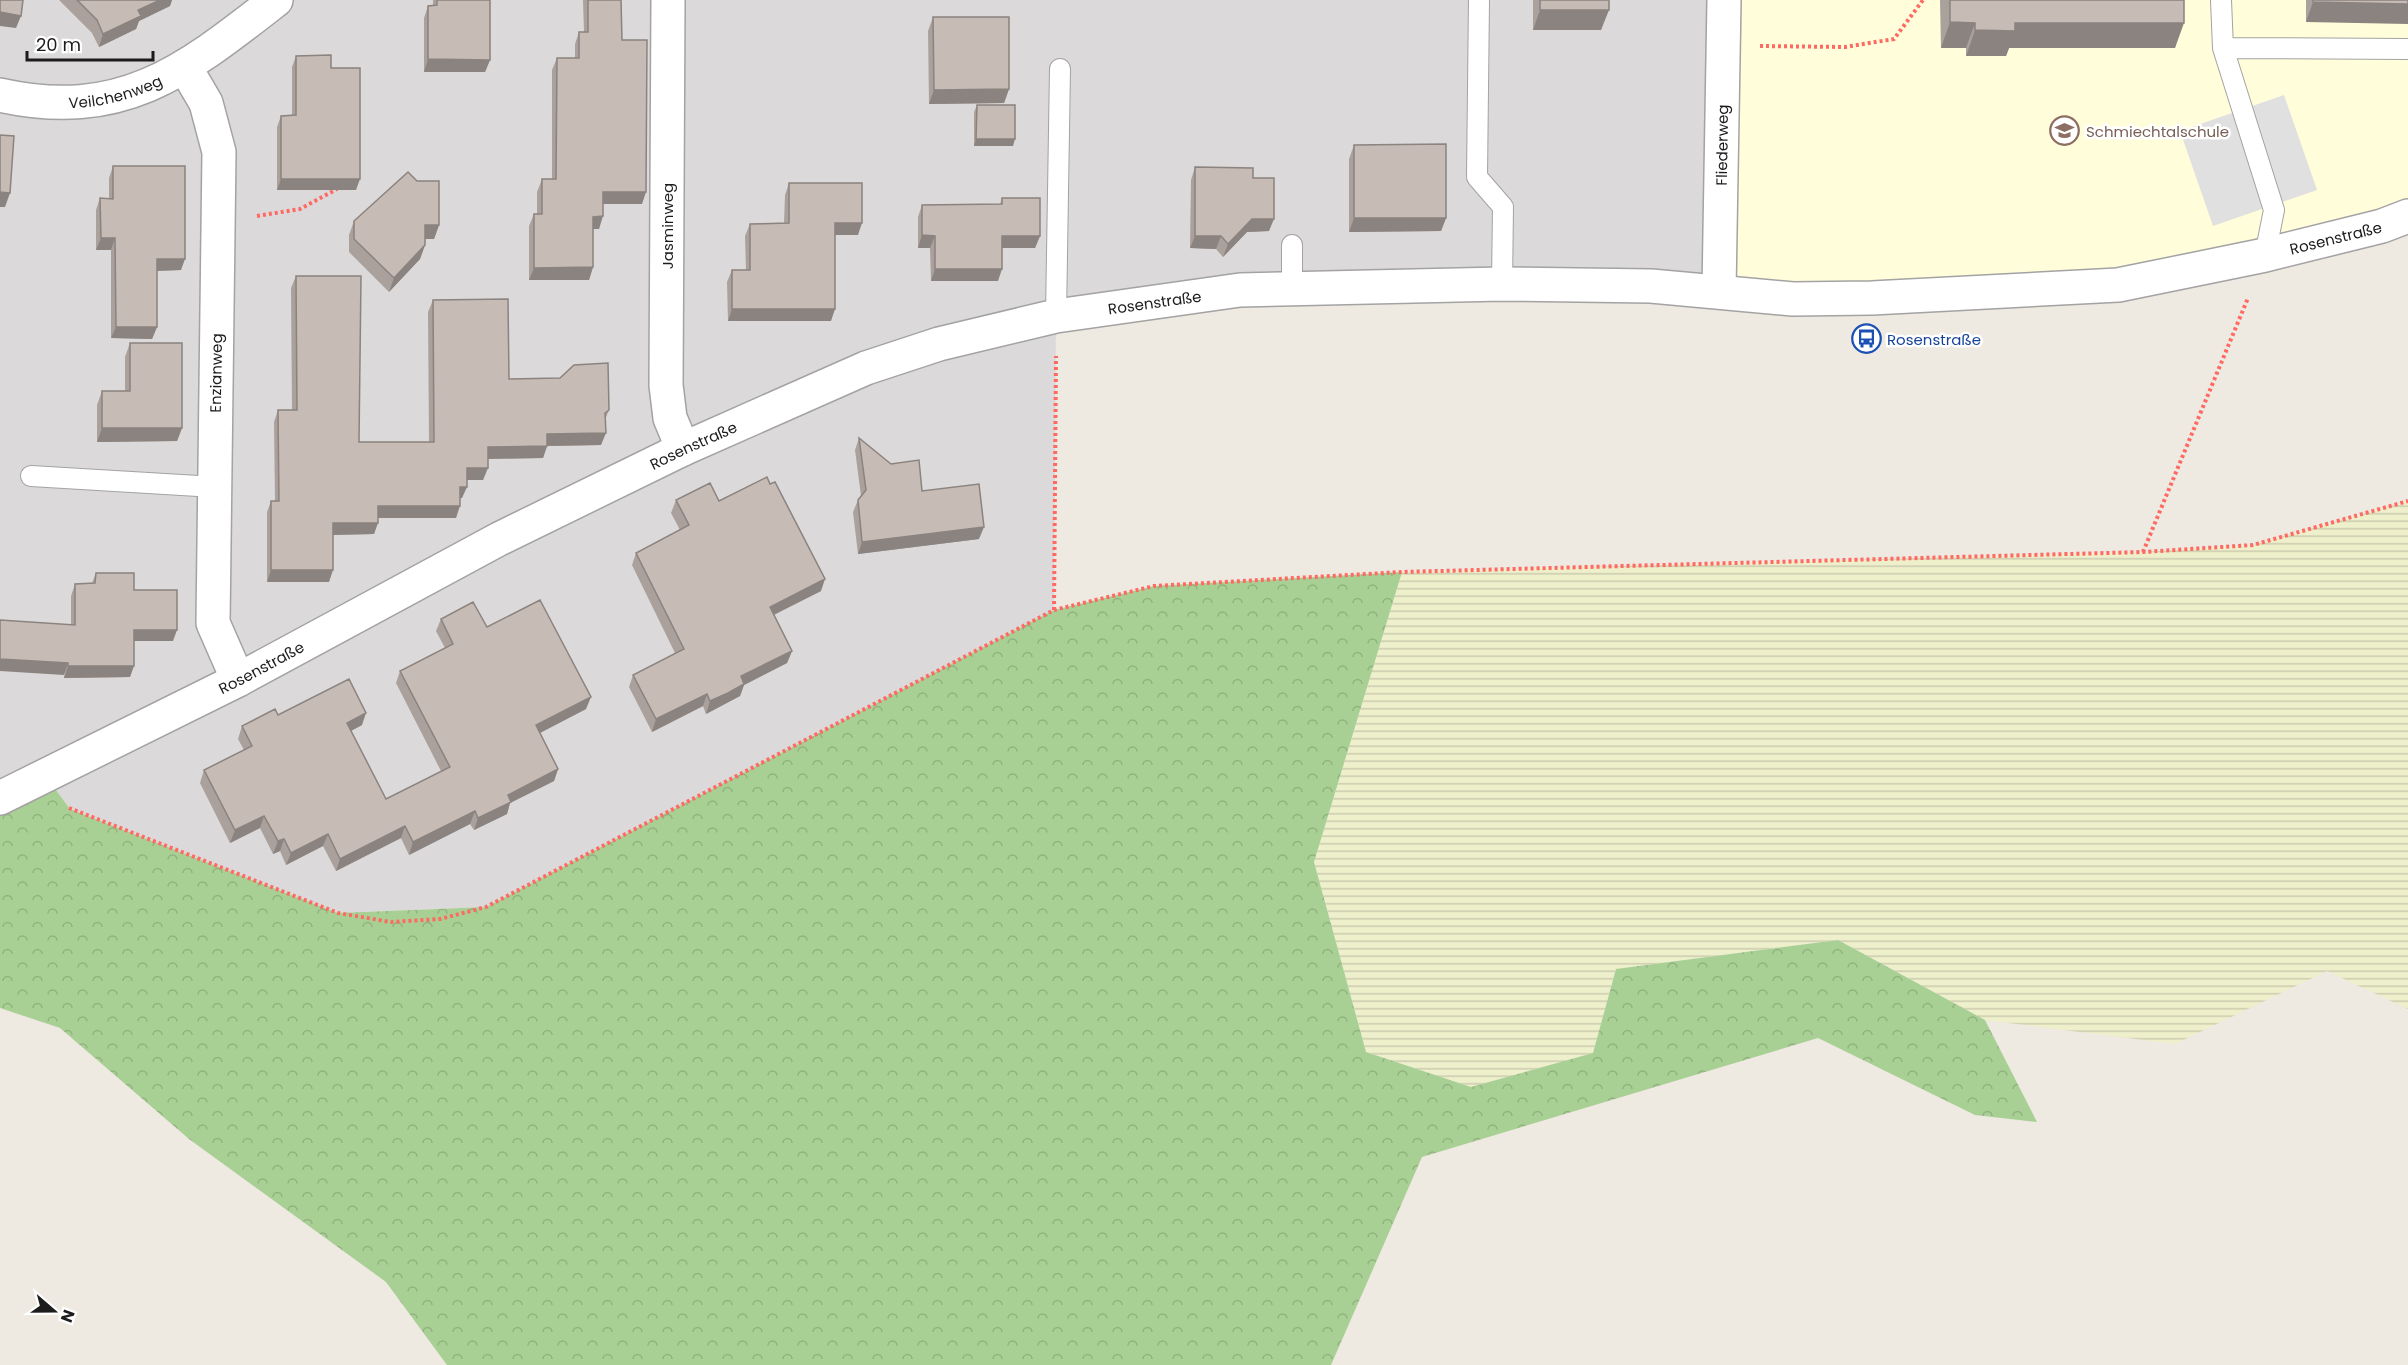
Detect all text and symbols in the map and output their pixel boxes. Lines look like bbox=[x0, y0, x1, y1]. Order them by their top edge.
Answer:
scale bar bbox=[27, 24, 153, 62]
text: 20 m bbox=[36, 32, 81, 57]
street label: Veilchenweg bbox=[68, 70, 165, 113]
street label: Fliederweg bbox=[1710, 104, 1733, 186]
school or university icon: Schmiechtalschule bbox=[2049, 115, 2081, 147]
place label: Schmiechtalschule bbox=[2086, 121, 2229, 142]
street label: Jasminweg bbox=[657, 183, 678, 269]
street label: Rosenstraße bbox=[2287, 216, 2384, 259]
street label: Rosenstraße bbox=[1107, 285, 1203, 319]
bus stop icon: Rosenstraße bbox=[1850, 323, 1882, 355]
place label: Rosenstraße bbox=[1887, 329, 1981, 350]
street label: Enzianweg bbox=[205, 333, 227, 413]
street label: Rosenstraße bbox=[646, 416, 740, 474]
street label: Rosenstraße bbox=[215, 636, 308, 699]
north arrow bbox=[24, 1281, 84, 1341]
text: N bbox=[55, 1306, 80, 1326]

